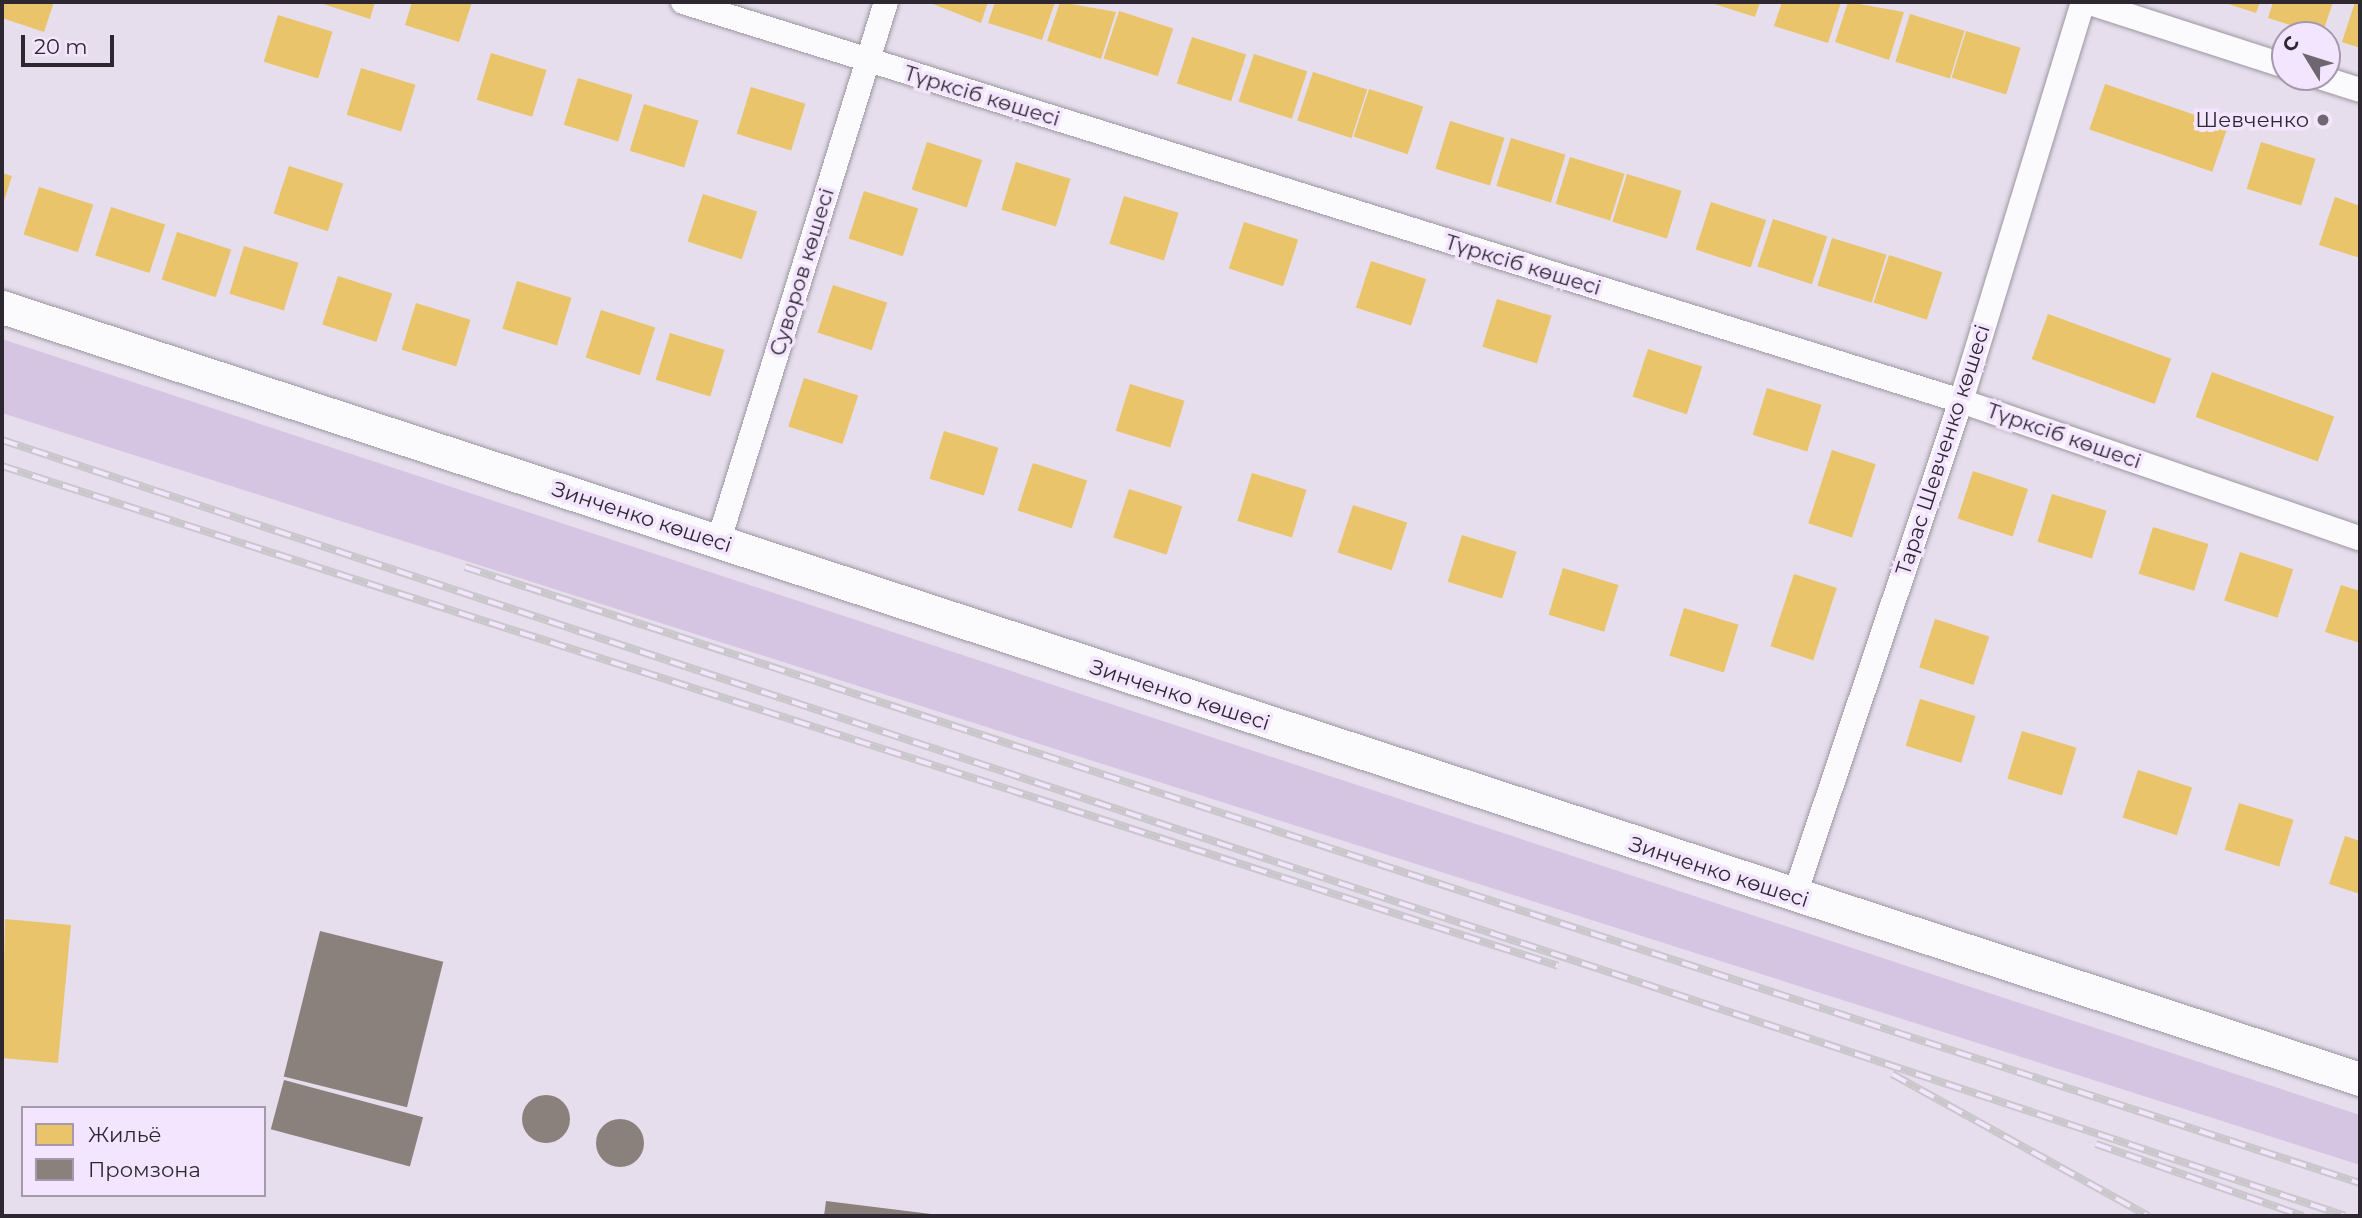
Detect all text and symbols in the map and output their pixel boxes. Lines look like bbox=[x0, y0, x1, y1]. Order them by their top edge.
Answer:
scale bar bbox=[24, 21, 117, 65]
north arrow bbox=[2271, 21, 2341, 91]
text: С bbox=[2277, 31, 2304, 57]
text: 20 m bbox=[34, 34, 88, 59]
street label: Түрксіб көшесі bbox=[901, 60, 1063, 132]
place label: Шевченко bbox=[2195, 107, 2309, 133]
marker: Шевченко bbox=[2315, 112, 2331, 128]
street label: Суворов көшесі bbox=[764, 185, 840, 359]
street label: Түрксіб көшесі bbox=[1442, 229, 1604, 301]
street label: Тарас Шевченко көшесі bbox=[1890, 321, 1996, 579]
street label: Түрксіб көшесі bbox=[1983, 398, 2145, 474]
street label: Зинченко көшесі bbox=[549, 476, 735, 558]
street label: Зинченко көшесі bbox=[1087, 654, 1273, 736]
street label: Зинченко көшесі bbox=[1626, 831, 1812, 913]
legend bbox=[21, 1106, 266, 1197]
text: Жильё bbox=[88, 1122, 162, 1147]
text: Промзона bbox=[88, 1157, 201, 1182]

